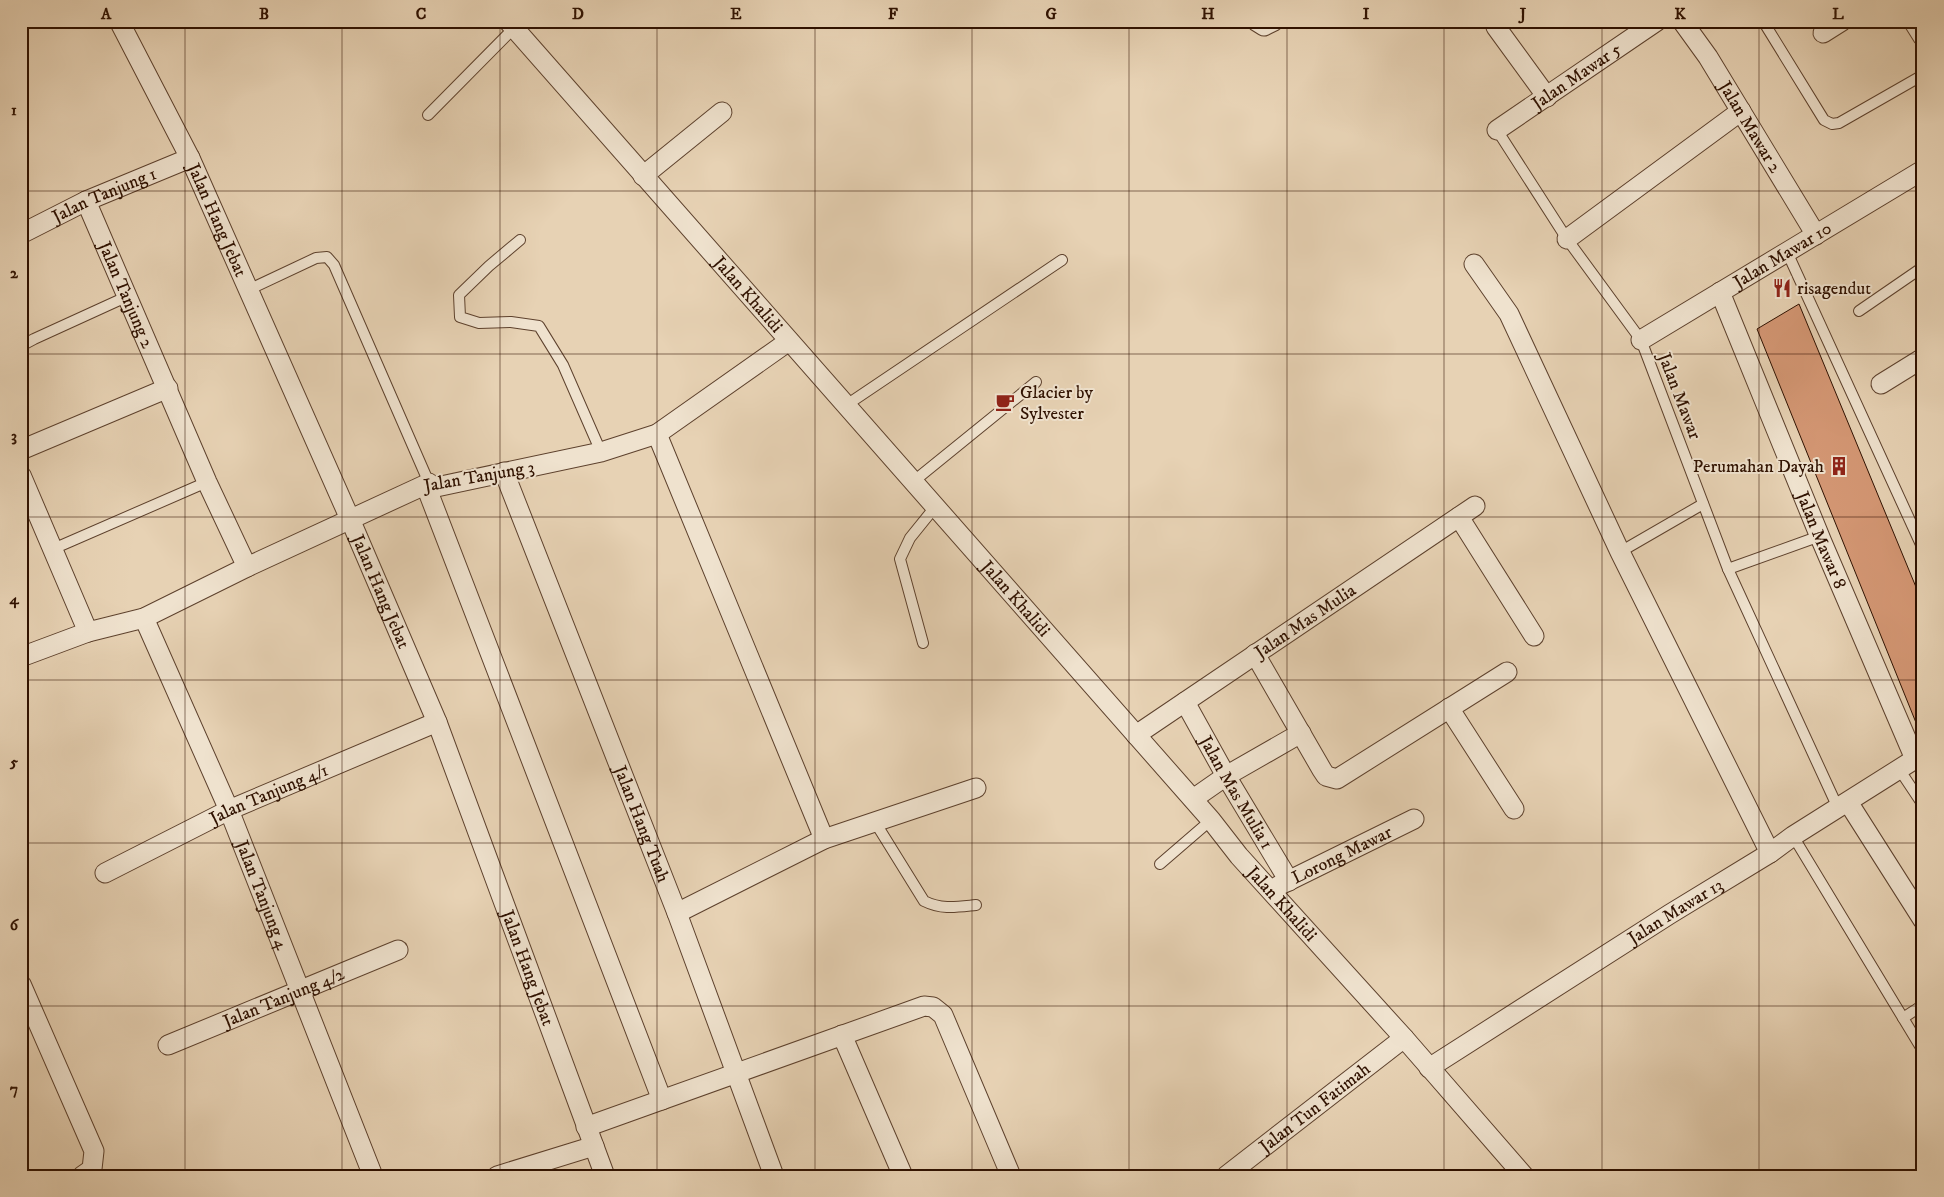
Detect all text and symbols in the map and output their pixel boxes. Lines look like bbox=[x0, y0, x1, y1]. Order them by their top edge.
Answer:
text: A bbox=[100, 4, 112, 24]
text: B bbox=[259, 4, 269, 24]
text: C bbox=[416, 4, 426, 24]
text: D bbox=[572, 4, 584, 24]
text: E bbox=[730, 4, 742, 24]
text: F bbox=[888, 4, 898, 24]
text: G bbox=[1045, 4, 1057, 24]
text: H bbox=[1201, 4, 1215, 24]
text: I bbox=[1363, 4, 1370, 24]
text: J bbox=[1518, 4, 1527, 24]
text: K bbox=[1674, 4, 1686, 24]
text: L bbox=[1832, 4, 1844, 24]
street label: Jalan Mawar 5 bbox=[1526, 39, 1626, 116]
street label: Jalan Mawar 2 bbox=[1712, 76, 1786, 177]
text: 1 bbox=[11, 100, 17, 120]
street label: Jalan Hang Jebat bbox=[181, 158, 251, 281]
street label: Jalan Tanjung 1 bbox=[47, 163, 160, 229]
street label: Jalan Mawar 10 bbox=[1728, 218, 1836, 295]
street label: Jalan Tanjung 2 bbox=[92, 237, 158, 352]
street label: Jalan Khalidi bbox=[707, 251, 787, 338]
text: 2 bbox=[10, 263, 19, 283]
restaurant icon: risagendut bbox=[1771, 277, 1793, 299]
place label: risagendut bbox=[1797, 278, 1871, 300]
street label: Jalan Mawar bbox=[1652, 348, 1706, 443]
place label: Glacier by Sylvester bbox=[1020, 382, 1093, 425]
cafe icon: Glacier by Sylvester bbox=[994, 391, 1016, 413]
text: 3 bbox=[11, 426, 17, 446]
building icon: Perumahan Dayah bbox=[1828, 455, 1850, 477]
street label: Jalan Tanjung 3 bbox=[420, 456, 536, 498]
place label: Perumahan Dayah bbox=[1693, 456, 1825, 478]
street label: Jalan Mawar 8 bbox=[1790, 487, 1851, 592]
street label: Jalan Hang Jebat bbox=[345, 530, 414, 652]
street label: Jalan Khalidi bbox=[975, 555, 1055, 642]
street label: Jalan Mas Mulia bbox=[1249, 579, 1361, 665]
text: 4 bbox=[8, 589, 19, 609]
street label: Jalan Mas Mulia 1 bbox=[1193, 730, 1277, 854]
text: 5 bbox=[9, 752, 18, 772]
street label: Jalan Tanjung 4/1 bbox=[204, 759, 332, 831]
street label: Jalan Hang Tuah bbox=[608, 761, 674, 886]
street label: Lorong Mawar bbox=[1288, 821, 1396, 889]
street label: Jalan Tanjung 4 bbox=[229, 836, 293, 953]
street label: Jalan Khalidi bbox=[1240, 860, 1321, 946]
street label: Jalan Mawar 13 bbox=[1623, 874, 1727, 951]
street label: Jalan Hang Jebat bbox=[495, 905, 559, 1029]
text: 6 bbox=[10, 915, 20, 935]
street label: Jalan Tanjung 4/2 bbox=[218, 963, 348, 1034]
street label: Jalan Tun Fatimah bbox=[1254, 1058, 1375, 1159]
text: 7 bbox=[10, 1079, 18, 1099]

